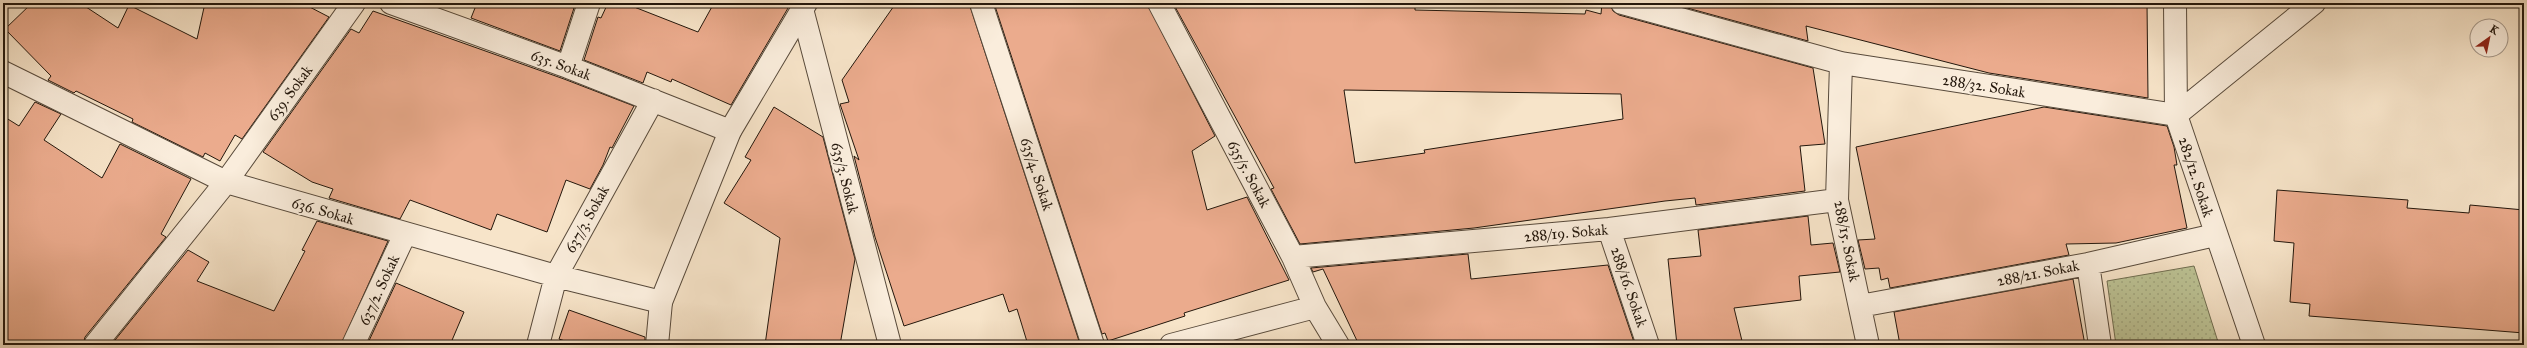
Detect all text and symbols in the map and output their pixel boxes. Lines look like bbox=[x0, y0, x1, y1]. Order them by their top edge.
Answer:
north arrow bbox=[2469, 18, 2509, 58]
text: K bbox=[2487, 22, 2502, 38]
street label: 635. Sokak bbox=[528, 46, 594, 84]
street label: 639. Sokak bbox=[264, 62, 316, 124]
street label: 288/32. Sokak bbox=[1941, 71, 2027, 101]
street label: 635/4. Sokak bbox=[1017, 135, 1057, 213]
street label: 282/12. Sokak bbox=[2175, 135, 2217, 219]
street label: 635/5. Sokak bbox=[1224, 137, 1274, 211]
street label: 635/3. Sokak bbox=[827, 140, 863, 216]
street label: 637/3. Sokak bbox=[561, 182, 613, 256]
street label: 636. Sokak bbox=[290, 193, 356, 229]
street label: 288/15. Sokak bbox=[1830, 199, 1864, 283]
street label: 288/19. Sokak bbox=[1523, 220, 1609, 246]
street label: 288/16. Sokak bbox=[1607, 244, 1651, 330]
street label: 637/2. Sokak bbox=[355, 252, 403, 328]
street label: 288/21. Sokak bbox=[1995, 256, 2081, 290]

